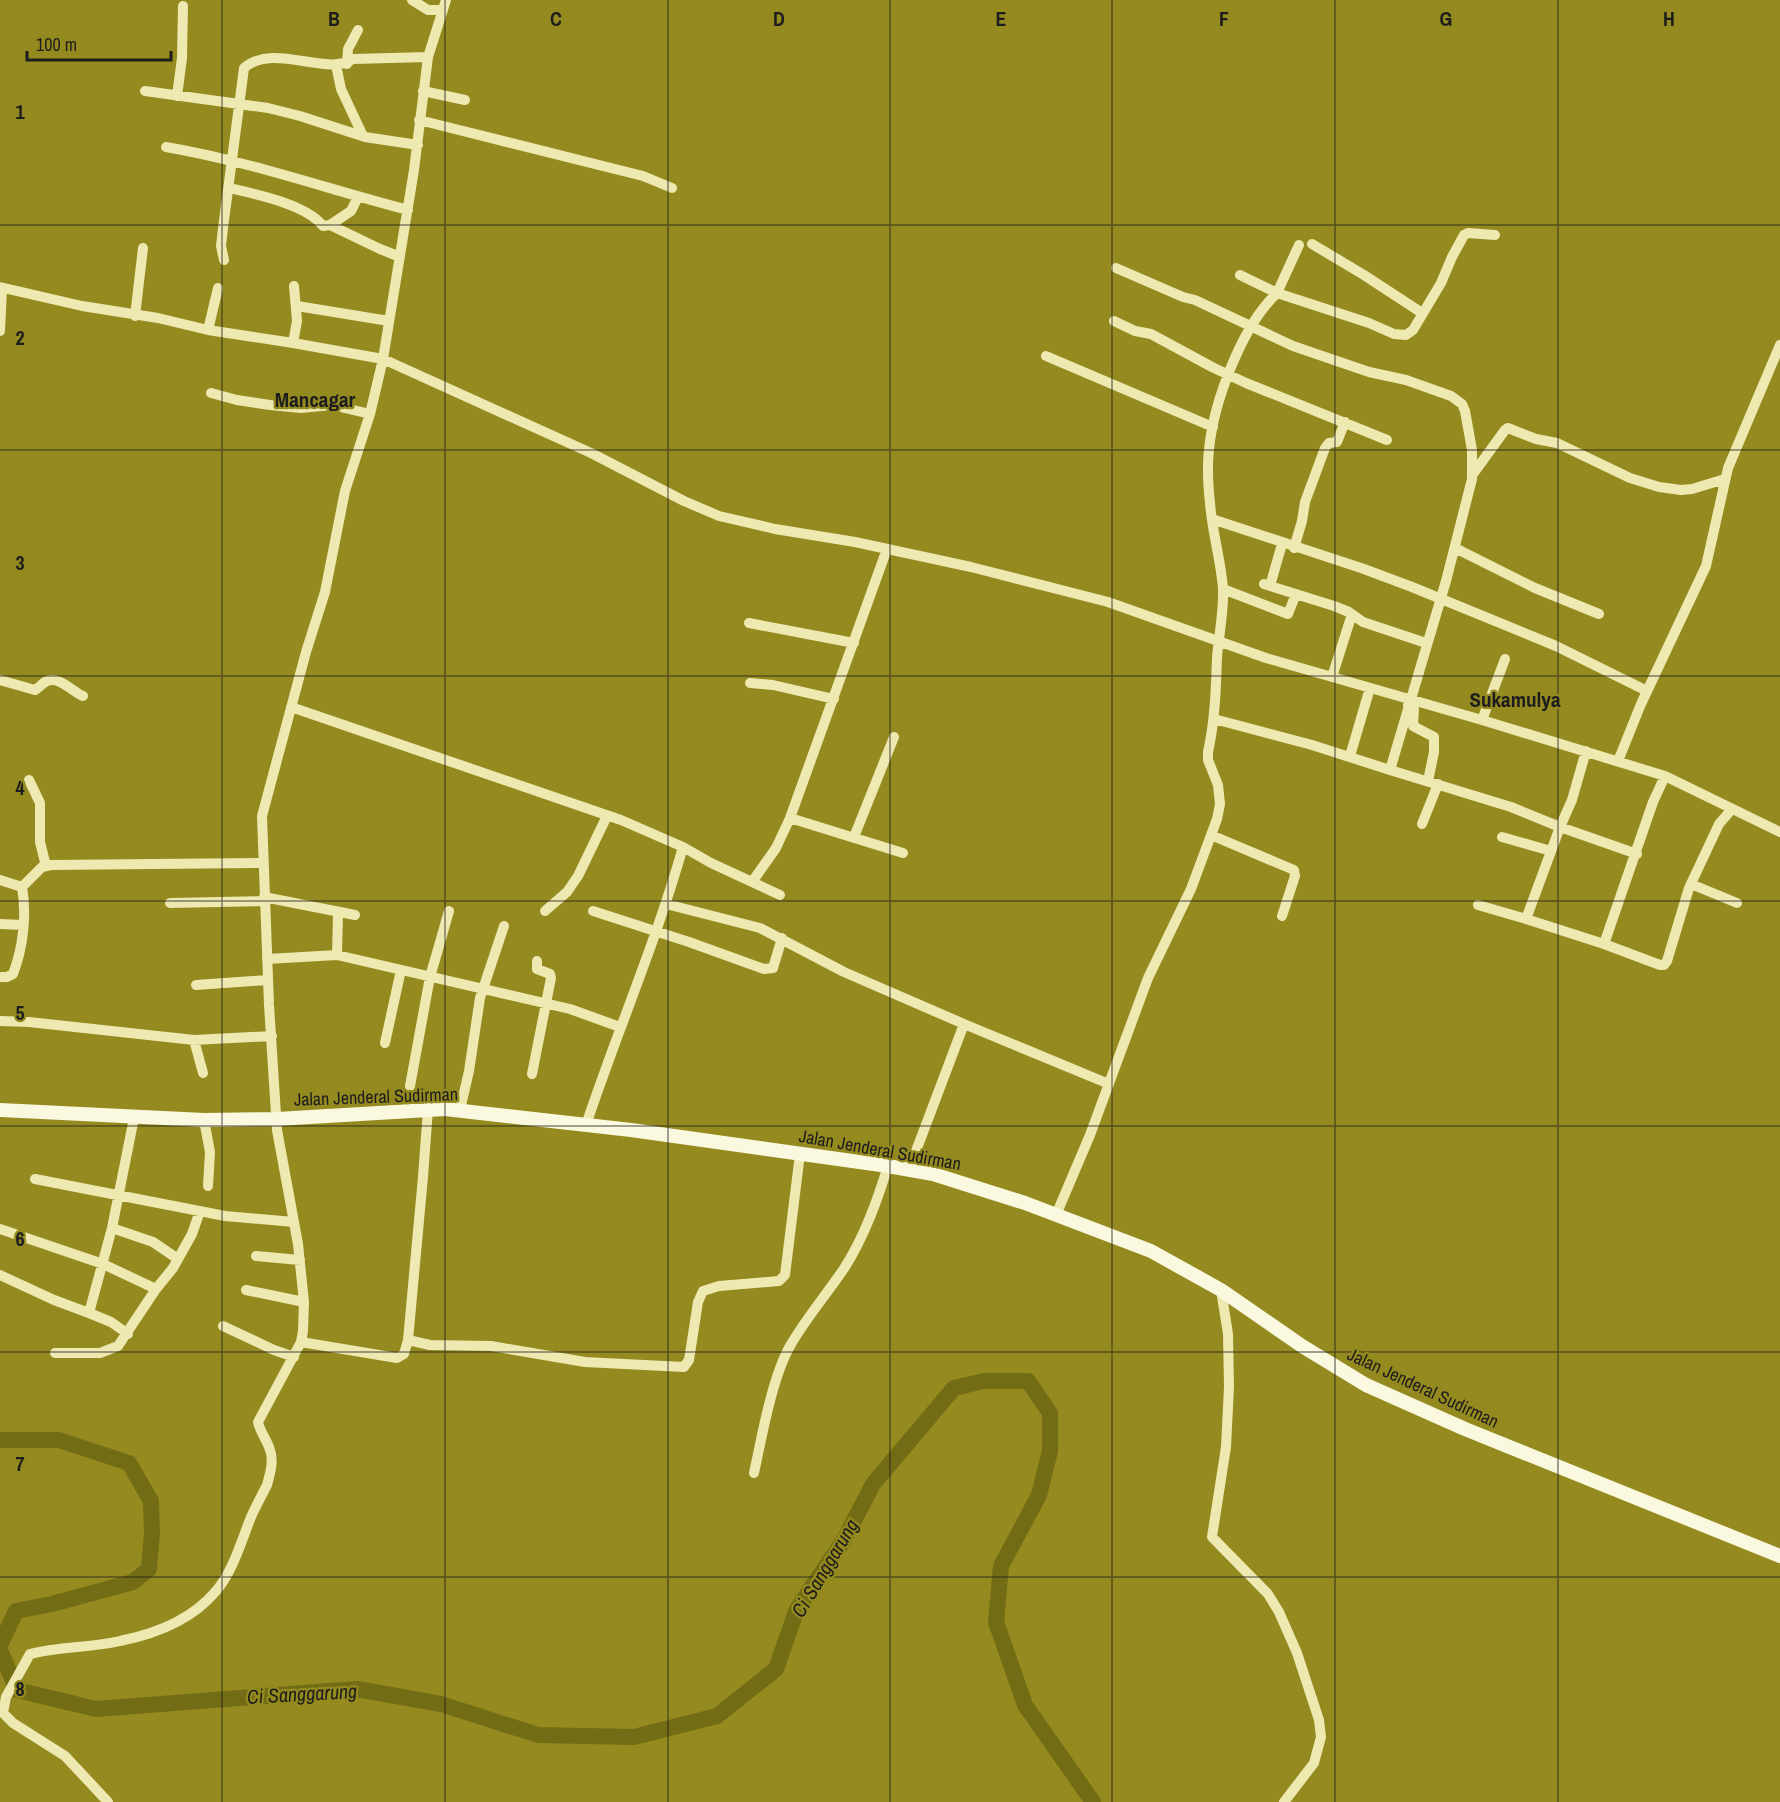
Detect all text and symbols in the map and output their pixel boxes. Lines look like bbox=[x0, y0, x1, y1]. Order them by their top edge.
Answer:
text: B bbox=[328, 5, 340, 32]
text: C bbox=[550, 5, 562, 32]
text: D bbox=[773, 5, 785, 32]
text: E bbox=[996, 5, 1007, 32]
text: F bbox=[1219, 5, 1229, 32]
text: G bbox=[1440, 5, 1452, 32]
text: H bbox=[1663, 5, 1675, 32]
scale bar bbox=[27, 24, 171, 62]
text: 100 m bbox=[36, 32, 77, 57]
text: 1 bbox=[15, 98, 25, 125]
text: 2 bbox=[15, 324, 25, 351]
district label: Mancagar bbox=[275, 385, 355, 414]
text: 3 bbox=[15, 549, 25, 576]
district label: Sukamulya bbox=[1470, 685, 1561, 714]
text: 4 bbox=[15, 774, 25, 801]
text: 5 bbox=[15, 999, 25, 1026]
street label: Jalan Jenderal Sudirman bbox=[294, 1081, 458, 1112]
street label: Jalan Jenderal Sudirman bbox=[797, 1123, 963, 1176]
text: 6 bbox=[15, 1225, 25, 1252]
street label: Jalan Jenderal Sudirman bbox=[1344, 1342, 1503, 1434]
text: 7 bbox=[15, 1450, 25, 1477]
water label: Ci Sanggarung bbox=[785, 1514, 865, 1622]
text: 8 bbox=[15, 1675, 25, 1702]
water label: Ci Sanggarung bbox=[246, 1677, 358, 1710]

